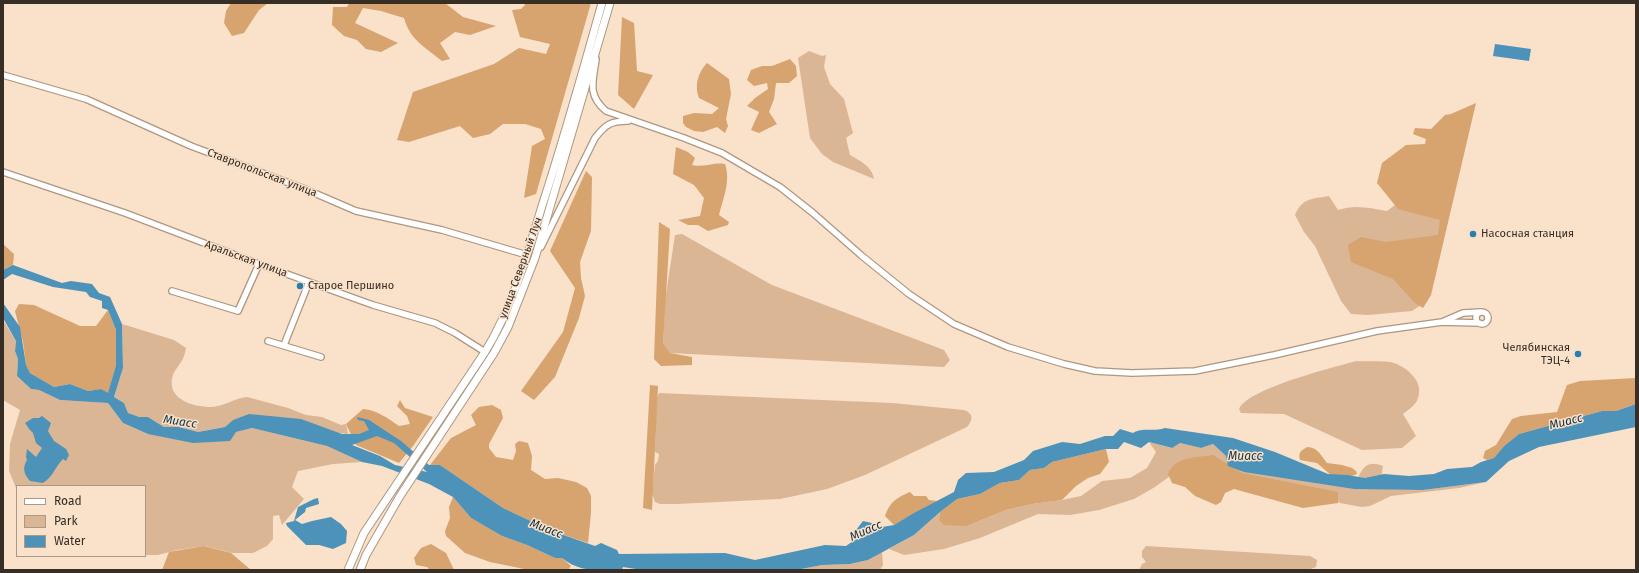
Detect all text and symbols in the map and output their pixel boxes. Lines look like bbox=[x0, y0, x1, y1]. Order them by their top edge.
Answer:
street label: Ставропольская улица bbox=[205, 146, 319, 200]
street label: улица Северный Луч bbox=[496, 215, 546, 321]
place label: Насосная станция bbox=[1481, 227, 1574, 241]
marker: Насосная станция bbox=[1468, 229, 1478, 239]
street label: Аральская улица bbox=[203, 238, 289, 280]
place label: Старое Першино bbox=[308, 279, 394, 293]
marker: Старое Першино bbox=[295, 281, 305, 291]
place label: Челябинская ТЭЦ-4 bbox=[1503, 341, 1570, 367]
marker: Челябинская ТЭЦ-4 bbox=[1573, 349, 1583, 359]
water label: Миасс bbox=[1548, 411, 1584, 433]
water label: Миасс bbox=[162, 412, 198, 432]
water label: Миасс bbox=[1228, 450, 1262, 464]
legend bbox=[16, 485, 146, 557]
text: Road bbox=[54, 494, 82, 508]
text: Park bbox=[54, 514, 78, 528]
water label: Миасс bbox=[528, 516, 564, 542]
water label: Миасс bbox=[847, 517, 885, 545]
text: Water bbox=[54, 534, 85, 548]

